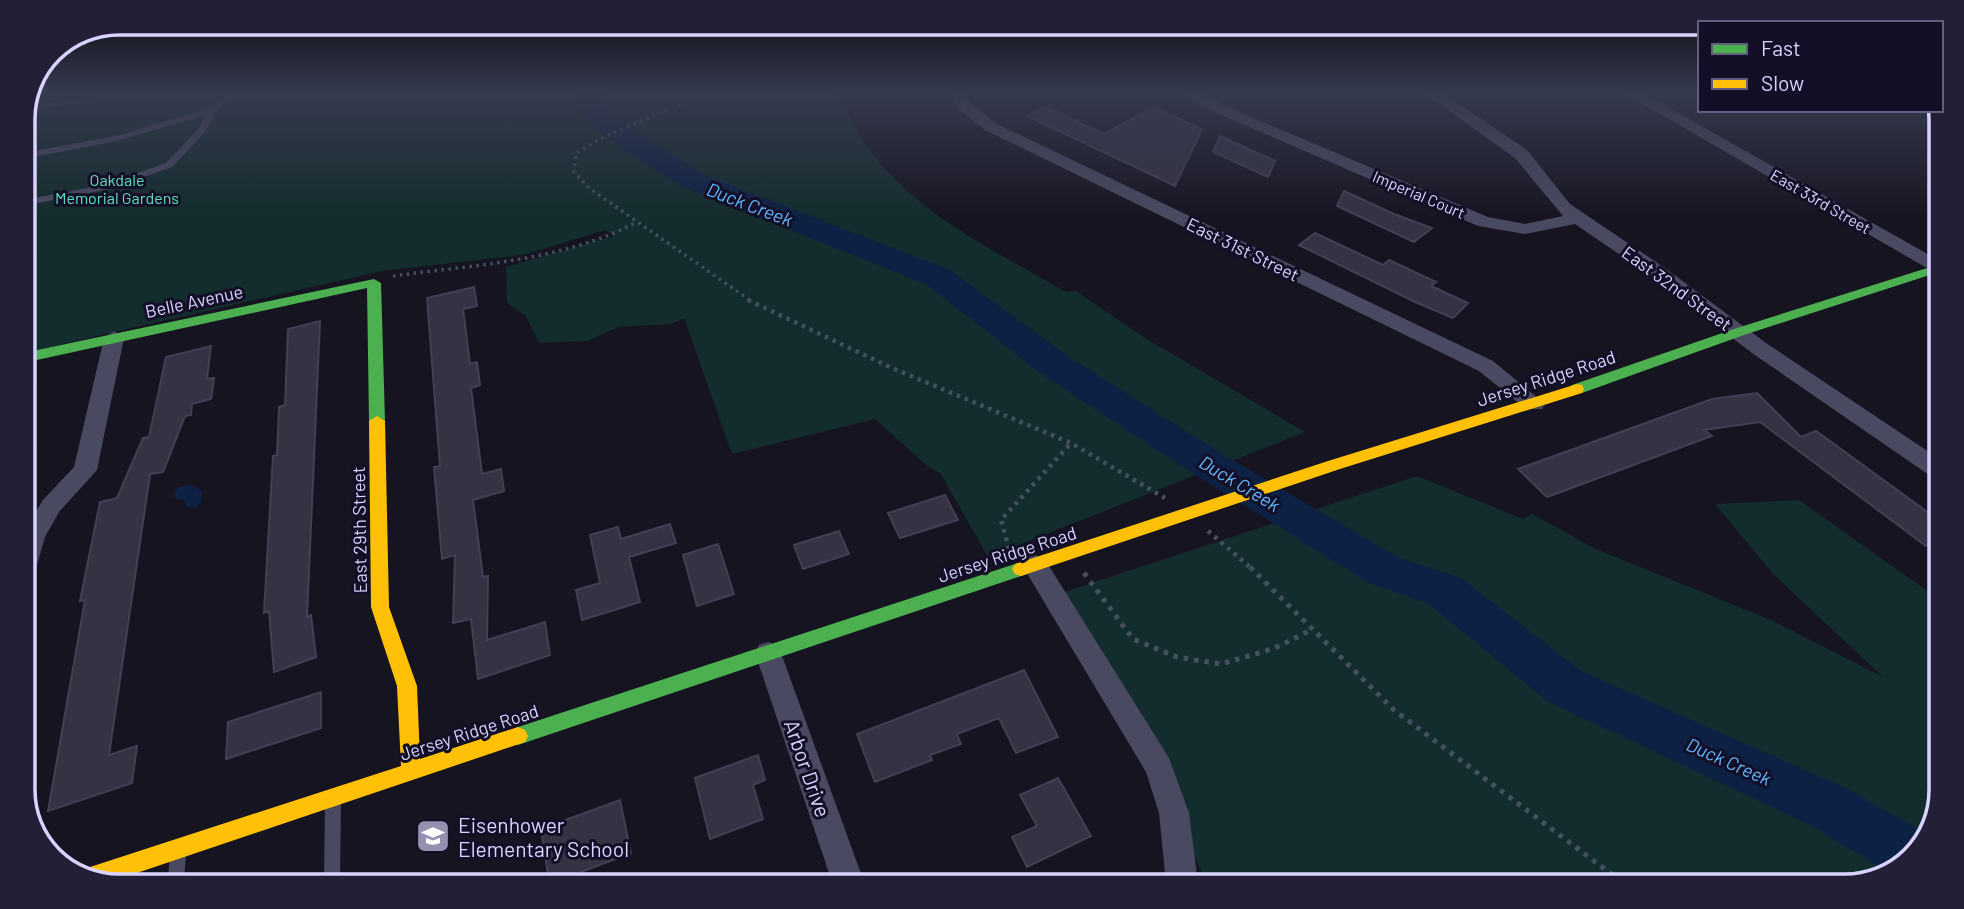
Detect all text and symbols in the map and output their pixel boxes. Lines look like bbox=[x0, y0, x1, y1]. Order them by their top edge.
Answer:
legend bbox=[1698, 21, 1943, 112]
text: Fast bbox=[1761, 35, 1801, 60]
text: Slow bbox=[1761, 70, 1804, 95]
street label: East 33rd Street bbox=[1768, 165, 1874, 237]
street label: Imperial Court bbox=[1370, 166, 1468, 222]
park label: Oakdale Memorial Gardens bbox=[55, 170, 179, 207]
water label: Duck Creek bbox=[704, 177, 797, 231]
street label: East 31st Street bbox=[1183, 212, 1303, 286]
street label: East 32nd Street bbox=[1618, 241, 1736, 335]
street label: Belle Avenue bbox=[143, 280, 245, 322]
street label: Jersey Ridge Road bbox=[1474, 345, 1618, 411]
water label: Duck Creek bbox=[1195, 450, 1285, 516]
street label: East 29th Street bbox=[347, 466, 371, 594]
street label: Jersey Ridge Road bbox=[935, 521, 1079, 587]
street label: Jersey Ridge Road bbox=[397, 699, 541, 765]
street label: Arbor Drive bbox=[780, 716, 836, 820]
water label: Duck Creek bbox=[1683, 732, 1776, 790]
place label: Eisenhower Elementary School bbox=[458, 812, 629, 861]
school or university icon: Eisenhower Elementary School bbox=[414, 817, 452, 855]

